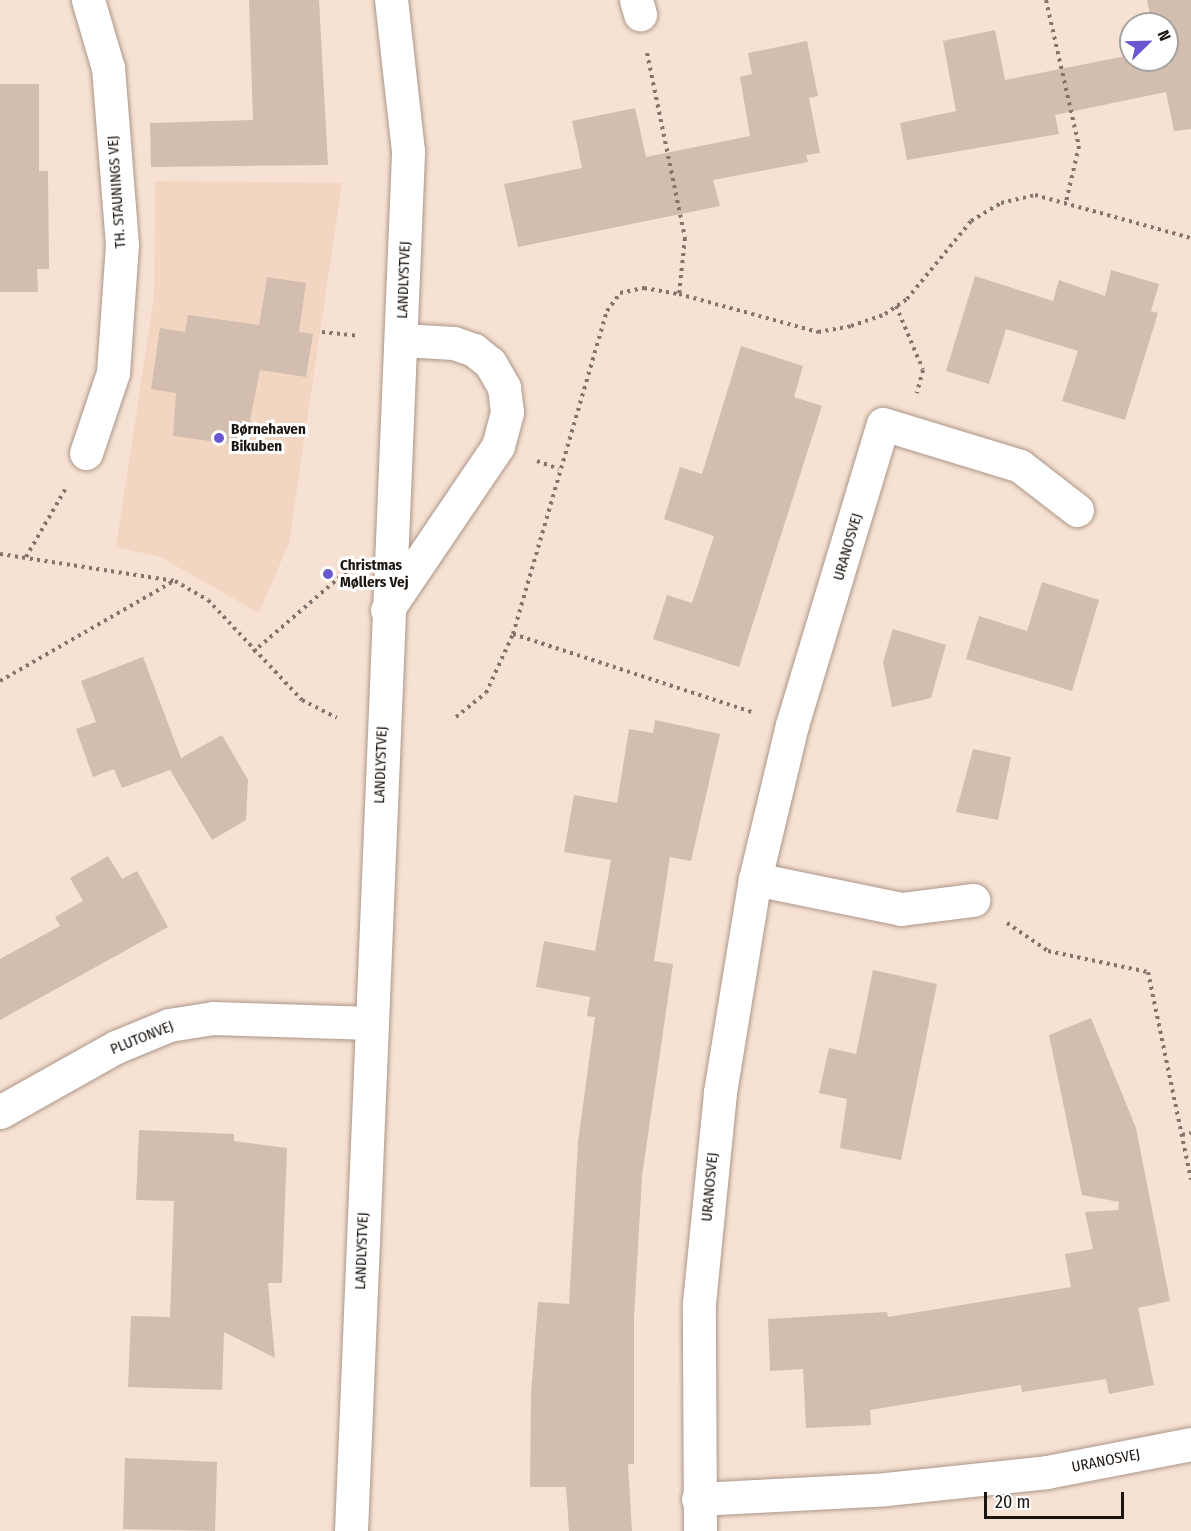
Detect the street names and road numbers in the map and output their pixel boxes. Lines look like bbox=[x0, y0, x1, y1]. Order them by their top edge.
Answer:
street label: TH. STAUNINGS VEJ bbox=[104, 135, 130, 249]
street label: LANDLYSTVEJ bbox=[394, 241, 414, 319]
street label: URANOSVEJ bbox=[830, 511, 866, 583]
street label: LANDLYSTVEJ bbox=[371, 726, 391, 804]
street label: PLUTONVEJ bbox=[108, 1017, 176, 1059]
street label: URANOSVEJ bbox=[698, 1152, 722, 1222]
street label: LANDLYSTVEJ bbox=[352, 1212, 372, 1290]
street label: URANOSVEJ bbox=[1070, 1446, 1142, 1476]

